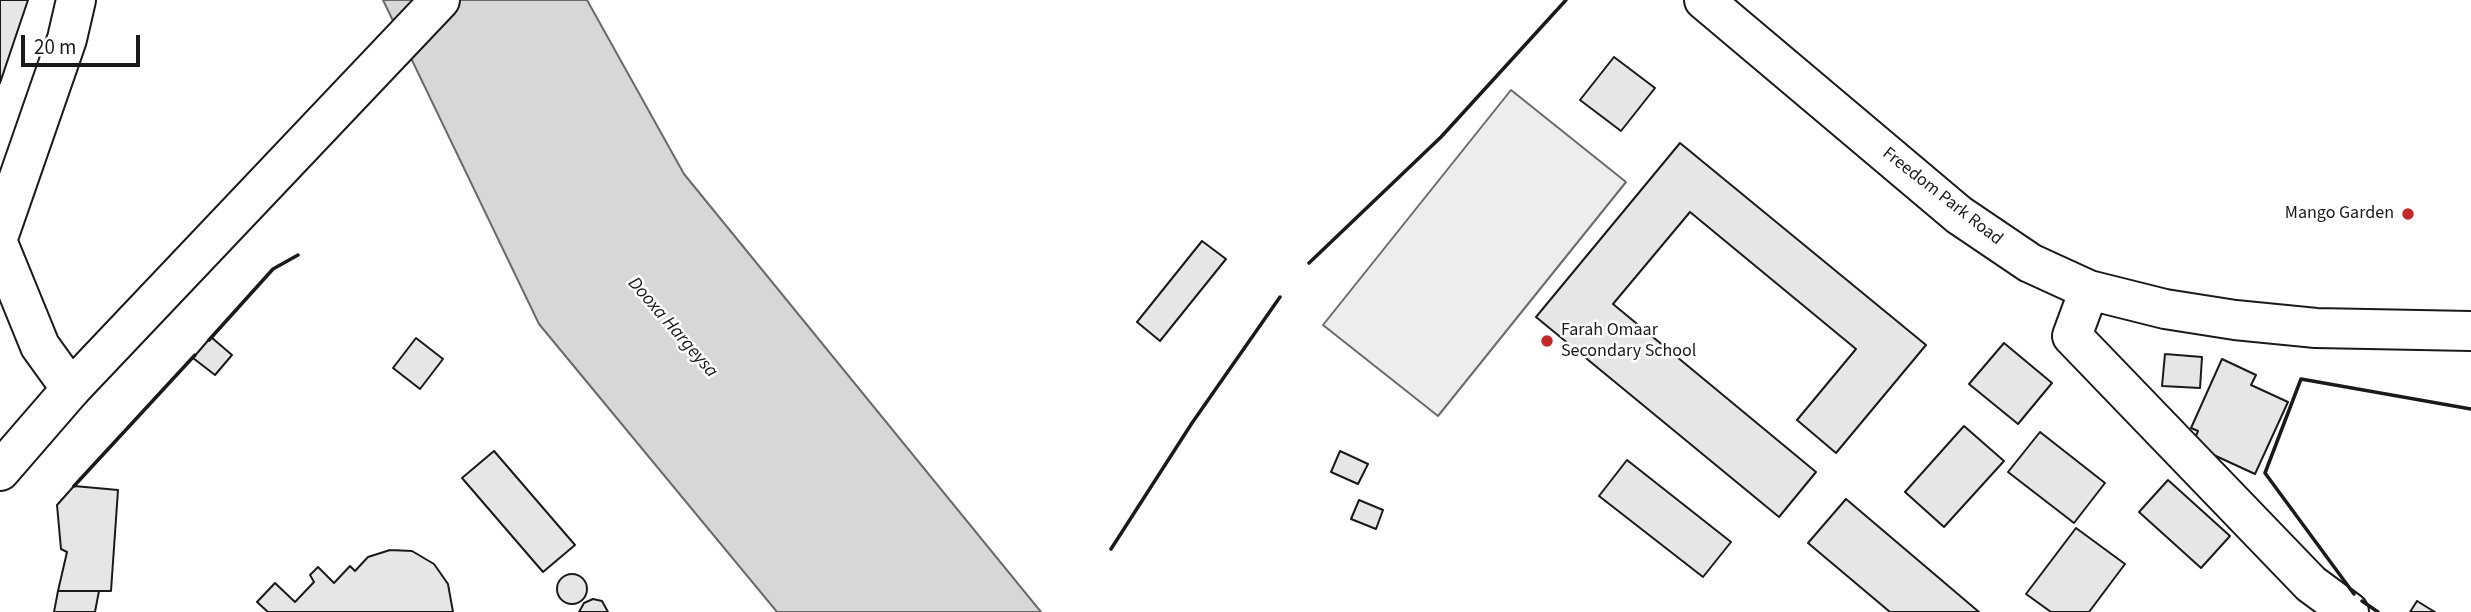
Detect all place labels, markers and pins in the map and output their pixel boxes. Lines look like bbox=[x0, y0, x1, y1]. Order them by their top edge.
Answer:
place label: Mango Garden bbox=[2285, 203, 2394, 225]
marker: Mango Garden bbox=[2400, 206, 2416, 222]
place label: Farah Omaar Secondary School bbox=[1561, 320, 1696, 362]
marker: Farah Omaar Secondary School bbox=[1539, 333, 1555, 349]

